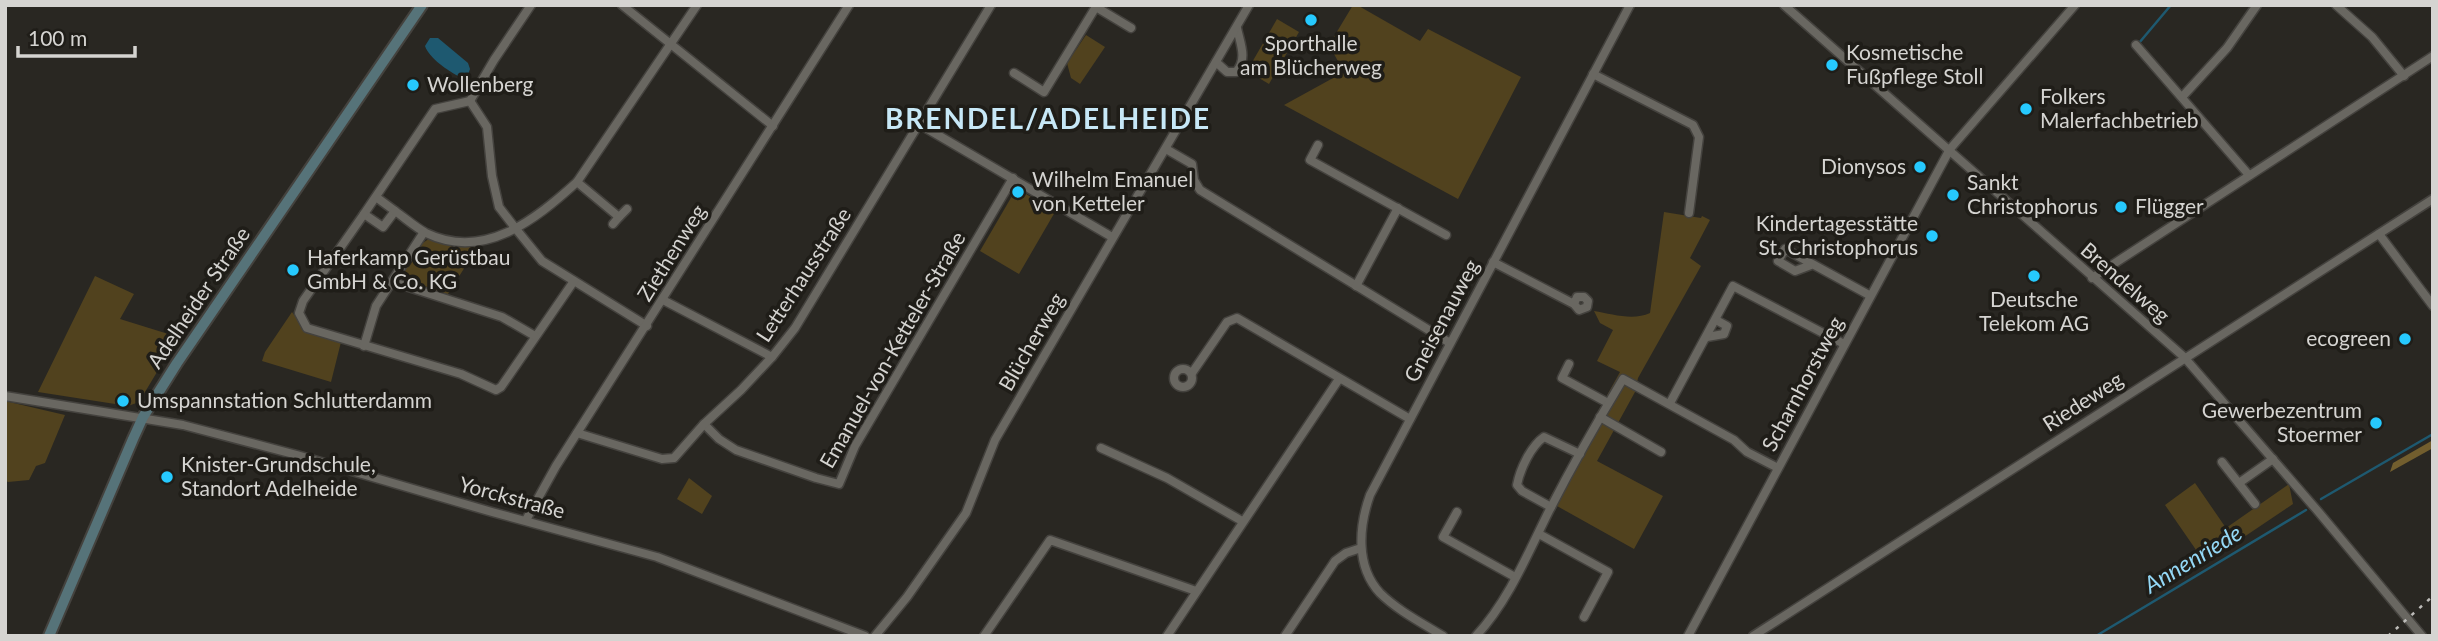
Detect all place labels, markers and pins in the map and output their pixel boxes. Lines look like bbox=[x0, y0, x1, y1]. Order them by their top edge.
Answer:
marker: Sporthalle am Blücherweg bbox=[1303, 12, 1319, 28]
place label: Sporthalle am Blücherweg bbox=[1240, 30, 1382, 79]
place label: Kosmetische Fußpflege Stoll bbox=[1846, 39, 1983, 88]
marker: Kosmetische Fußpflege Stoll bbox=[1824, 57, 1840, 73]
place label: Wollenberg bbox=[427, 71, 533, 96]
marker: Wollenberg bbox=[405, 77, 421, 93]
place label: Folkers Malerfachbetrieb bbox=[2040, 83, 2199, 132]
marker: Folkers Malerfachbetrieb bbox=[2018, 101, 2034, 117]
place label: Dionysos bbox=[1821, 153, 1906, 178]
marker: Dionysos bbox=[1912, 159, 1928, 175]
place label: Wilhelm Emanuel von Ketteler bbox=[1032, 166, 1193, 215]
place label: Sankt Christophorus bbox=[1967, 169, 2098, 218]
marker: Wilhelm Emanuel von Ketteler bbox=[1010, 184, 1026, 200]
marker: Sankt Christophorus bbox=[1945, 187, 1961, 203]
place label: Flügger bbox=[2135, 193, 2204, 218]
marker: Flügger bbox=[2113, 199, 2129, 215]
place label: Kindertagesstätte St. Christophorus bbox=[1756, 210, 1918, 259]
marker: Kindertagesstätte St. Christophorus bbox=[1924, 228, 1940, 244]
place label: Haferkamp Gerüstbau GmbH & Co. KG bbox=[307, 244, 510, 293]
marker: Haferkamp Gerüstbau GmbH & Co. KG bbox=[285, 262, 301, 278]
marker: Deutsche Telekom AG bbox=[2026, 268, 2042, 284]
place label: Deutsche Telekom AG bbox=[1979, 286, 2089, 335]
place label: ecogreen bbox=[2306, 325, 2391, 350]
marker: ecogreen bbox=[2397, 331, 2413, 347]
place label: Umspannstation Schlutterdamm bbox=[137, 387, 432, 412]
marker: Umspannstation Schlutterdamm bbox=[115, 393, 131, 409]
place label: Gewerbezentrum Stoermer bbox=[2202, 397, 2362, 446]
marker: Gewerbezentrum Stoermer bbox=[2368, 415, 2384, 431]
place label: Knister-Grundschule, Standort Adelheide bbox=[181, 451, 376, 500]
marker: Knister-Grundschule, Standort Adelheide bbox=[159, 469, 175, 485]

